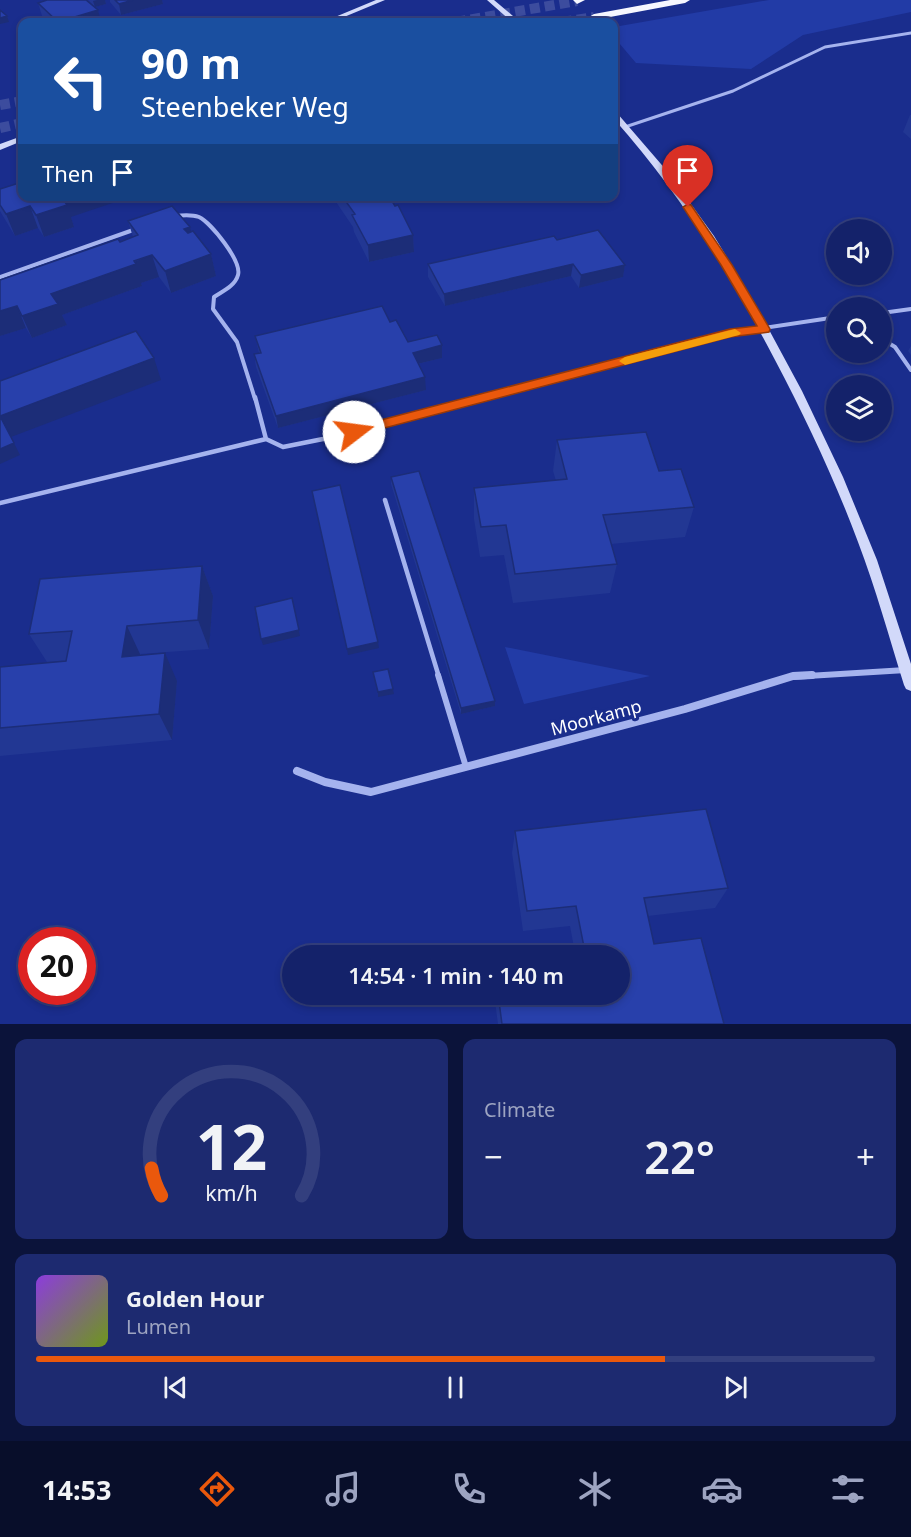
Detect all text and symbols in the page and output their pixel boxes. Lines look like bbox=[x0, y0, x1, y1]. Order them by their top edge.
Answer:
text: 90 m bbox=[141, 34, 241, 91]
icon: left bbox=[42, 42, 120, 120]
text: Steenbeker Weg bbox=[141, 88, 349, 125]
pin bbox=[662, 145, 713, 207]
icon: arrive bbox=[671, 154, 704, 187]
icon: arrive bbox=[106, 156, 139, 189]
text: Then bbox=[42, 158, 94, 188]
map controls bbox=[826, 219, 892, 441]
button: sound bbox=[826, 219, 892, 285]
button: search bbox=[826, 297, 892, 363]
button: layers bbox=[826, 375, 892, 441]
position arrow bbox=[322, 400, 386, 464]
street label: Moorkamp bbox=[548, 693, 644, 741]
speed limit sign: 20 bbox=[18, 927, 96, 1005]
text: 14:54 · 1 min · 140 m bbox=[348, 960, 564, 990]
text: Climate bbox=[484, 1096, 555, 1123]
text: 12 bbox=[196, 1103, 267, 1188]
text: 22° bbox=[644, 1126, 715, 1187]
text: − bbox=[484, 1134, 503, 1179]
text: + bbox=[856, 1134, 875, 1179]
text: km/h bbox=[205, 1178, 258, 1207]
text: Golden Hour bbox=[126, 1283, 264, 1313]
text: Lumen bbox=[126, 1313, 191, 1340]
icon: previous bbox=[159, 1371, 192, 1404]
icon: pause bbox=[439, 1371, 472, 1404]
icon: next bbox=[719, 1371, 752, 1404]
icon: directions bbox=[196, 1468, 238, 1510]
icon: music bbox=[322, 1468, 364, 1510]
icon: phone bbox=[448, 1468, 490, 1510]
icon: climate bbox=[574, 1468, 616, 1510]
icon: car bbox=[701, 1468, 743, 1510]
icon: filters bbox=[827, 1468, 869, 1510]
text: 14:53 bbox=[42, 1471, 111, 1508]

